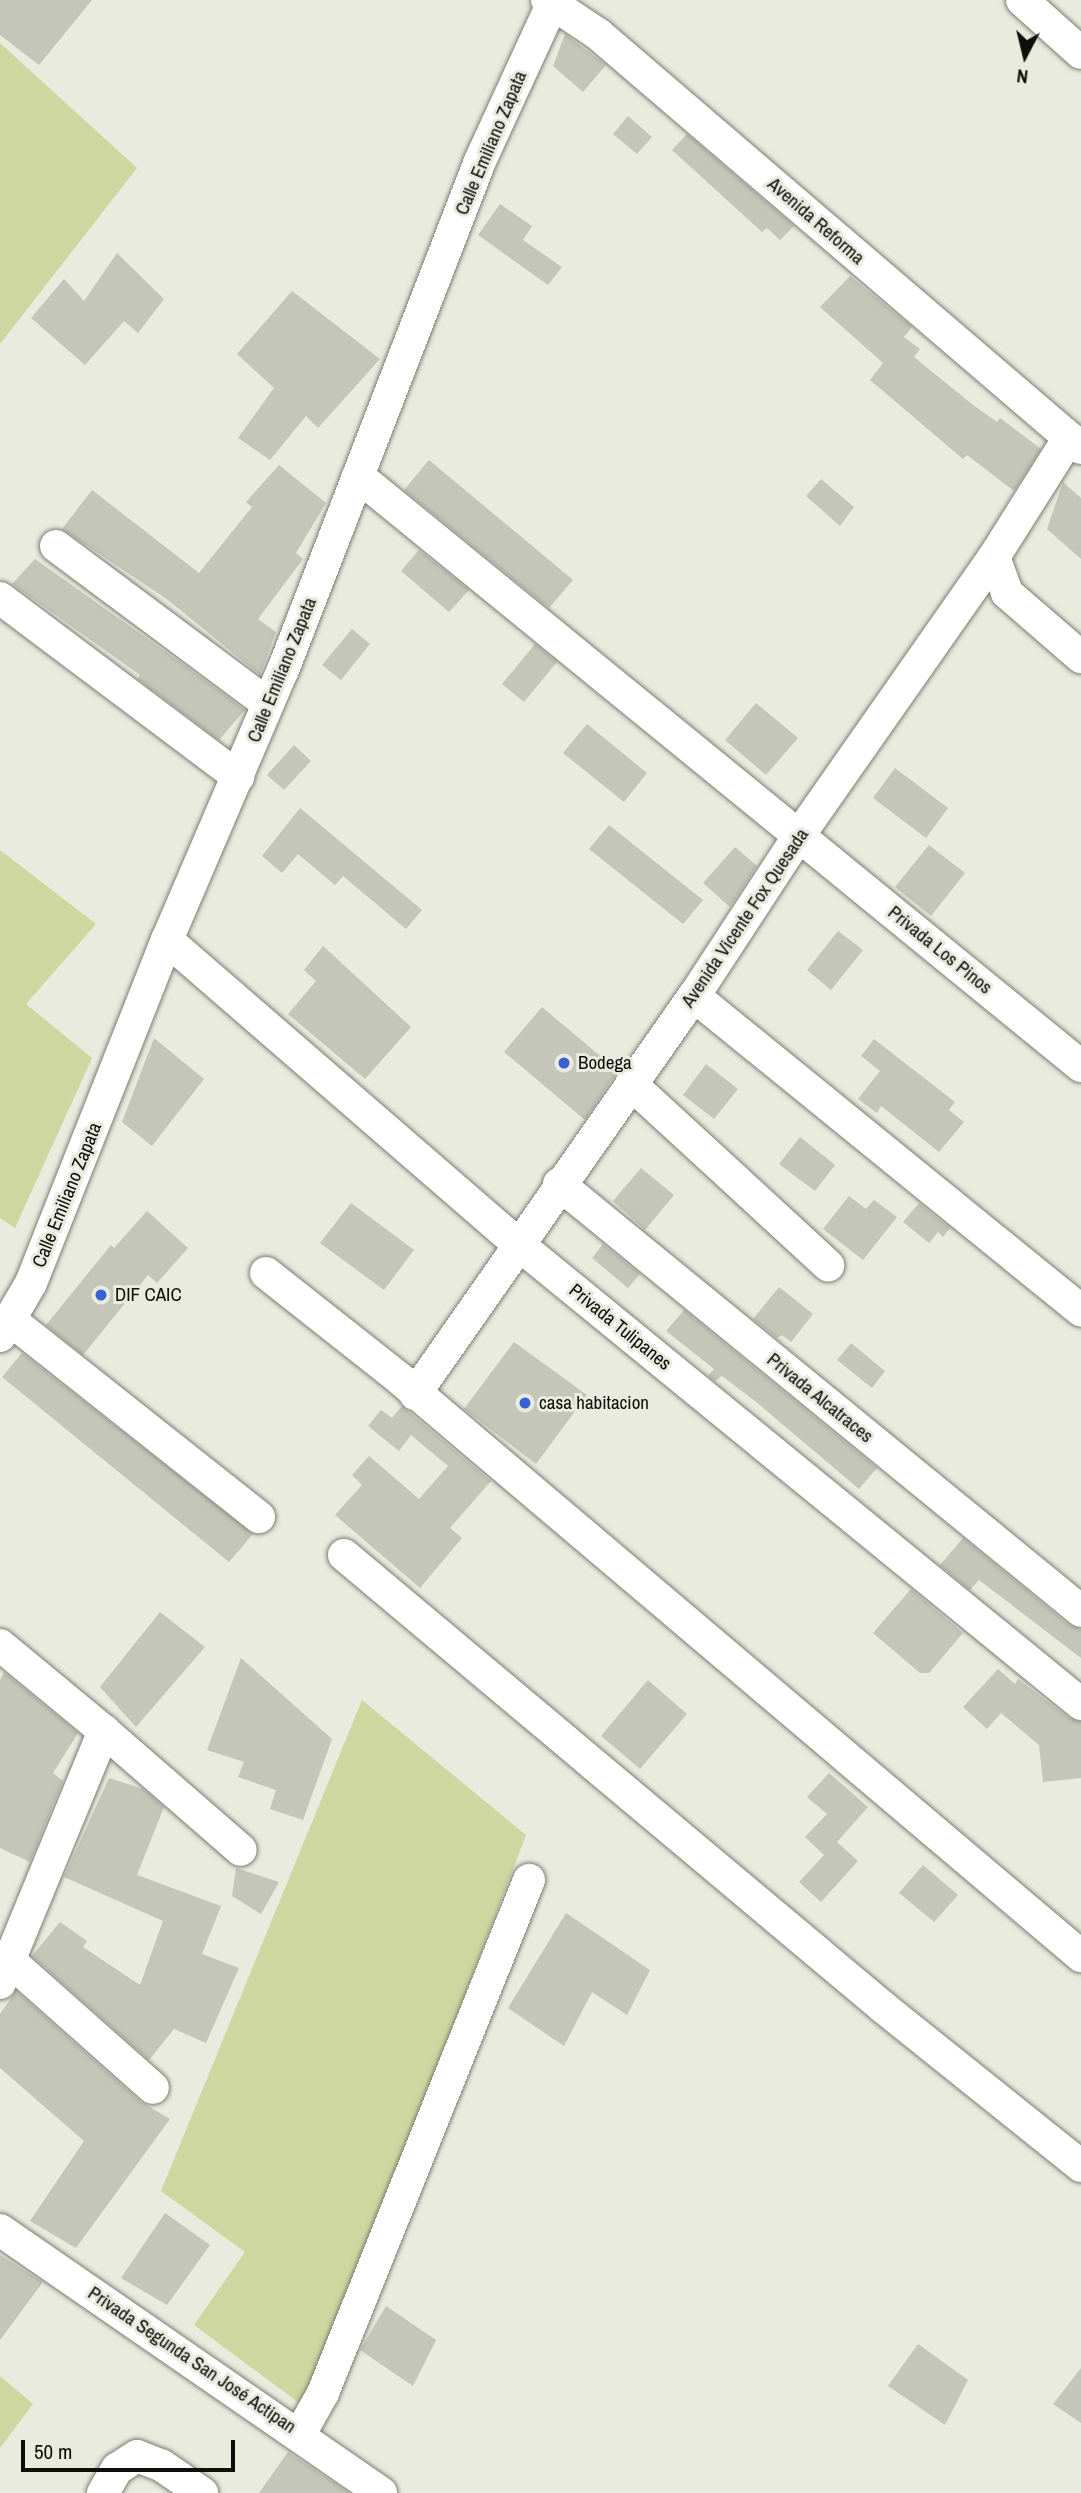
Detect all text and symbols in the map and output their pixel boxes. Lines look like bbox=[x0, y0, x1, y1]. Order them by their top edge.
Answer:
north arrow bbox=[990, 21, 1060, 91]
text: N bbox=[1015, 63, 1030, 90]
street label: Calle Emiliano Zapata bbox=[450, 68, 532, 218]
street label: Avenida Reforma bbox=[763, 173, 869, 269]
street label: Calle Emiliano Zapata bbox=[243, 594, 321, 746]
street label: Avenida Vicente Fox Quesada bbox=[677, 824, 813, 1012]
street label: Privada Los Pinos bbox=[883, 901, 997, 999]
place label: Bodega bbox=[578, 1052, 632, 1074]
marker: Bodega bbox=[556, 1055, 572, 1071]
street label: Calle Emiliano Zapata bbox=[28, 1119, 106, 1271]
street label: Privada Tulipanes bbox=[564, 1279, 676, 1375]
place label: DIF CAIC bbox=[115, 1284, 182, 1306]
marker: DIF CAIC bbox=[93, 1287, 109, 1303]
street label: Privada Alcatraces bbox=[762, 1348, 878, 1448]
place label: casa habitacion bbox=[539, 1392, 649, 1414]
marker: casa habitacion bbox=[517, 1395, 533, 1411]
street label: Privada Segunda San José Actipan bbox=[83, 2282, 301, 2438]
scale bar bbox=[24, 2426, 238, 2470]
text: 50 m bbox=[34, 2437, 72, 2466]

